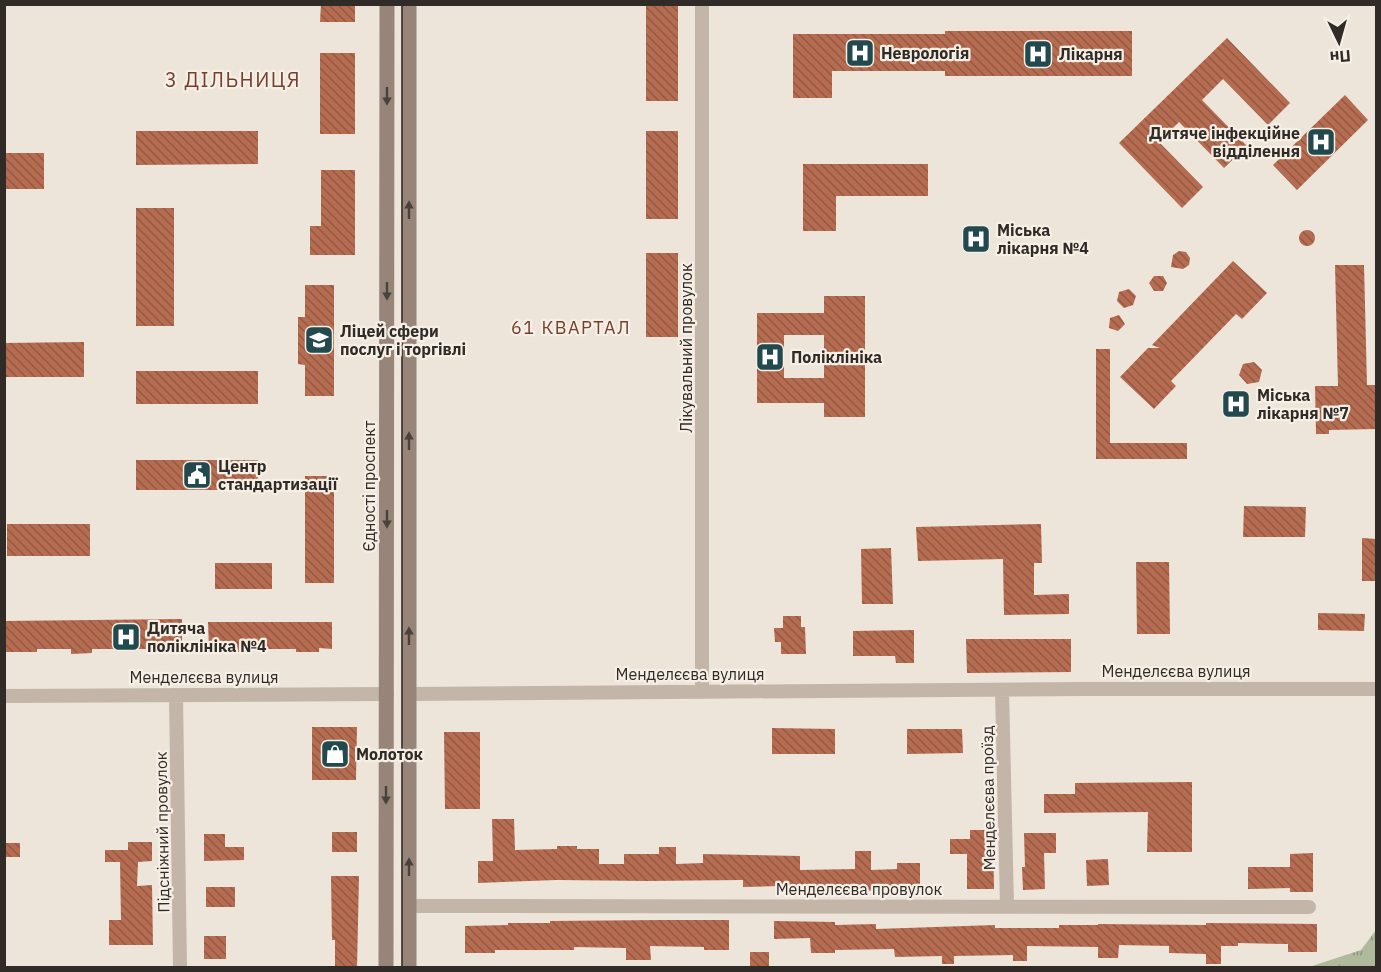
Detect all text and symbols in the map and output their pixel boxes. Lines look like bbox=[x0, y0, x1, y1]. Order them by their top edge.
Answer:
north arrow bbox=[1309, 12, 1369, 72]
hospital icon: Неврологія bbox=[844, 37, 876, 69]
hospital icon: Лікарня bbox=[1022, 38, 1054, 70]
place label: Неврологія bbox=[881, 43, 969, 63]
place label: Лікарня bbox=[1059, 44, 1123, 64]
text: Пн bbox=[1329, 46, 1352, 68]
district label: 3 ДІЛЬНИЦЯ bbox=[165, 66, 301, 93]
one-way arrow bbox=[382, 87, 392, 106]
place label: Дитяче інфекційне відділення bbox=[1149, 123, 1300, 161]
hospital icon: Дитяче інфекційне відділення bbox=[1305, 126, 1337, 158]
one-way arrow bbox=[404, 200, 414, 219]
place label: Міська лікарня №4 bbox=[997, 220, 1089, 258]
hospital icon: Міська лікарня №4 bbox=[960, 223, 992, 255]
street label: Лікувальний провулок bbox=[676, 263, 696, 433]
one-way arrow bbox=[382, 282, 392, 301]
district label: 61 КВАРТАЛ bbox=[511, 316, 631, 339]
place label: Ліцей сфери послуг і торгівлі bbox=[340, 321, 466, 359]
school or university icon: Ліцей сфери послуг і торгівлі bbox=[303, 324, 335, 356]
hospital icon: Поліклініка bbox=[754, 341, 786, 373]
place label: Поліклініка bbox=[791, 347, 882, 367]
place label: Міська лікарня №7 bbox=[1257, 385, 1349, 423]
hospital icon: Міська лікарня №7 bbox=[1220, 388, 1252, 420]
street label: Єдності проспект bbox=[359, 420, 379, 552]
one-way arrow bbox=[404, 431, 414, 450]
place label: Центр стандартизації bbox=[218, 456, 339, 494]
public building icon: Центр стандартизації bbox=[181, 459, 213, 491]
one-way arrow bbox=[382, 509, 392, 528]
place label: Дитяча поліклініка №4 bbox=[147, 618, 267, 656]
hospital icon: Дитяча поліклініка №4 bbox=[110, 621, 142, 653]
one-way arrow bbox=[404, 626, 414, 645]
street label: Менделєєва вулиця bbox=[1101, 661, 1251, 681]
street label: Менделєєва вулиця bbox=[615, 664, 765, 684]
street label: Менделєєва вулиця bbox=[129, 667, 279, 687]
street label: Менделєєва проїзд bbox=[977, 725, 999, 871]
shop icon: Молоток bbox=[319, 738, 351, 770]
place label: Молоток bbox=[356, 744, 423, 764]
street label: Підсніжний провулок bbox=[151, 751, 173, 913]
one-way arrow bbox=[381, 785, 391, 804]
one-way arrow bbox=[404, 858, 414, 877]
street label: Менделєєва провулок bbox=[776, 879, 943, 899]

